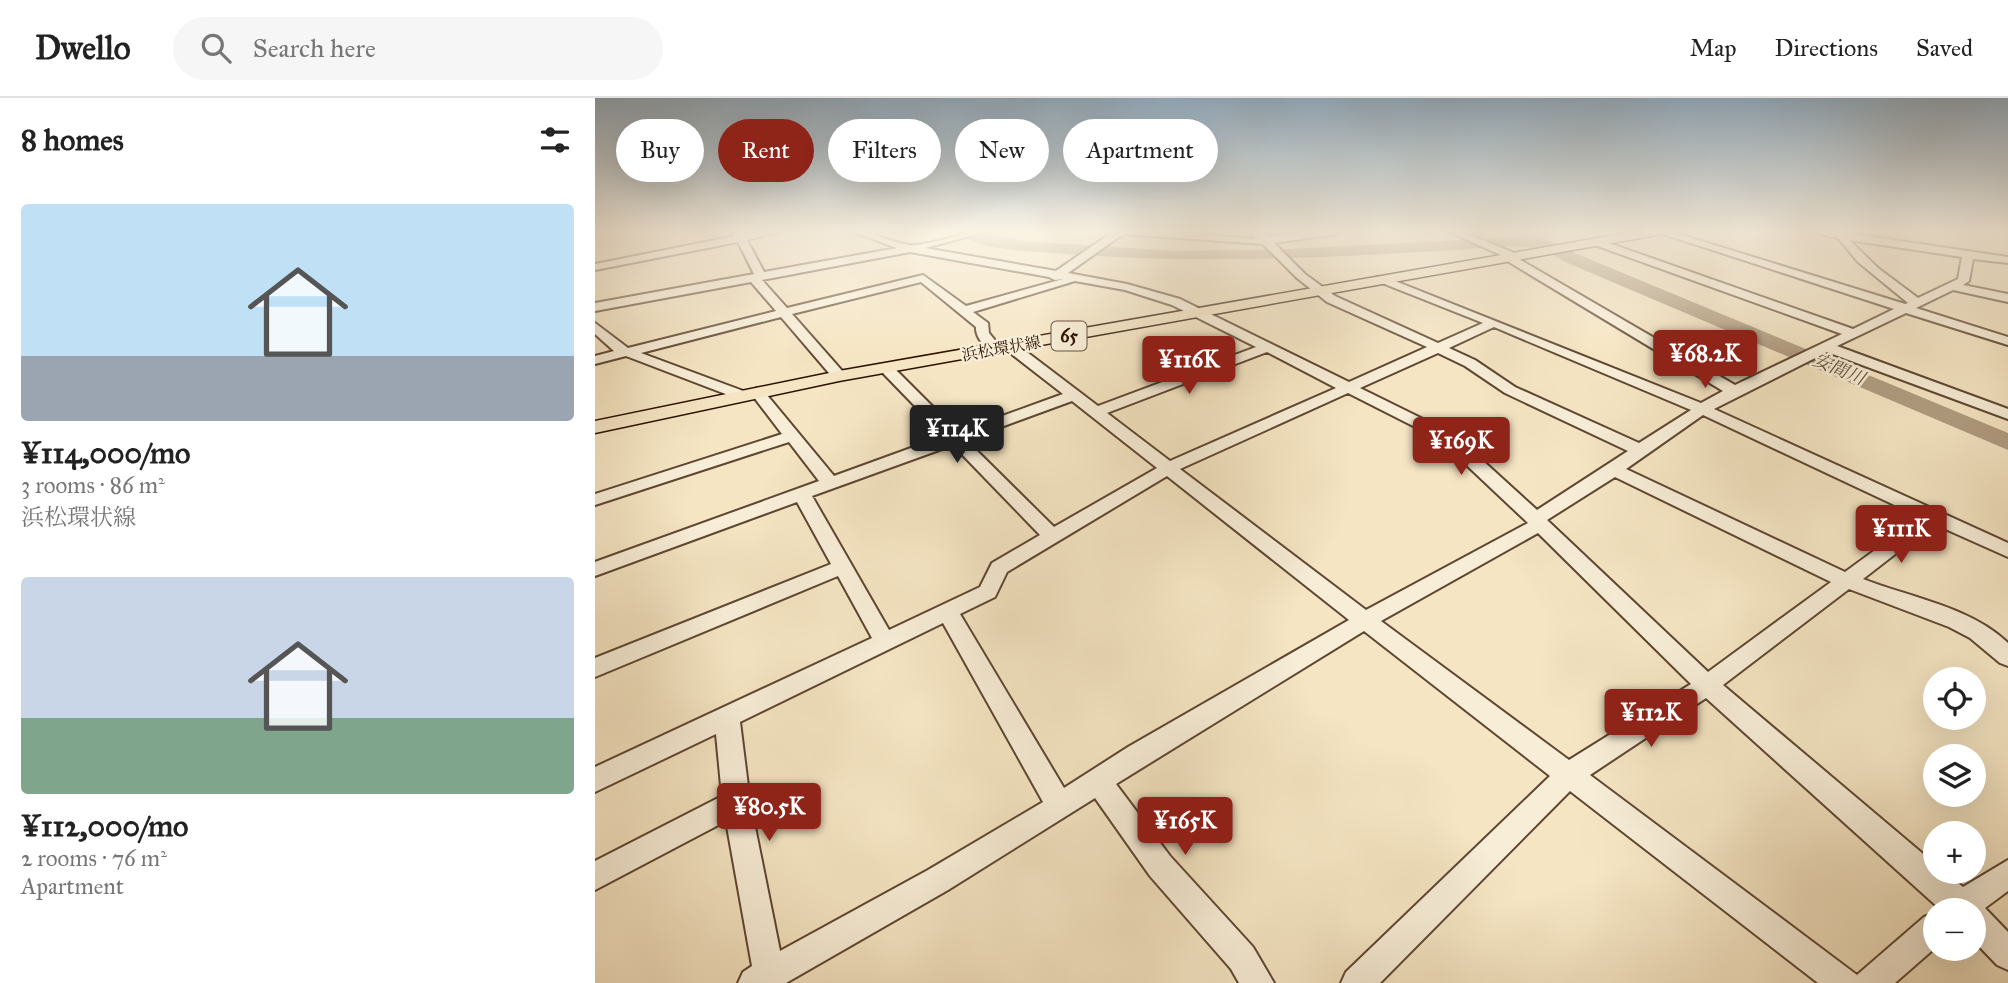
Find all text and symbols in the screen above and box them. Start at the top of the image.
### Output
search box [173,17,663,80]
text: Dwello [35,28,131,68]
icon: search [197,29,235,67]
text: Search here [253,32,376,64]
text: Map [1690,33,1737,63]
text: Directions [1775,33,1878,63]
text: Saved [1916,33,1973,63]
chip: Buy [616,119,704,182]
chip: Rent [718,119,814,182]
chip: Filters [828,119,941,182]
chip: New [955,119,1049,182]
chip: Apartment [1063,119,1218,182]
icon: filters [536,121,574,159]
text: 8 homes [21,122,124,158]
icon: home [235,249,361,375]
road number: 65 [1051,322,1086,350]
pin: ¥68.2K [1648,330,1762,390]
street label: 浜松環状線 [960,332,1042,365]
pin: ¥116K [1140,336,1238,396]
text: ¥68.2K [1669,339,1741,367]
text: ¥116K [1158,345,1220,373]
water label: 安間川 [1810,348,1870,390]
pin: ¥114K [908,406,1006,465]
text: ¥114K [926,414,988,442]
pin: ¥169K [1412,418,1510,477]
text: ¥169K [1429,426,1493,454]
text: ¥114,000/mo [21,435,190,471]
text: 3 rooms · 86 m² [21,471,165,499]
text: 浜松環状線 [21,503,136,531]
pin: ¥111K [1852,505,1950,565]
text: ¥111K [1872,514,1930,542]
icon: home [235,623,361,749]
map controls [1923,667,1986,961]
button: locate [1923,667,1986,730]
pin: ¥112K [1602,690,1700,749]
text: ¥112K [1621,698,1681,726]
button: layers [1923,744,1986,807]
pin: ¥80.5K [712,784,826,843]
text: ¥80.5K [733,792,805,820]
pin: ¥165K [1136,798,1234,857]
text: ¥165K [1154,806,1216,834]
text: ¥112,000/mo [21,808,188,844]
button: + [1923,821,1986,884]
text: 2 rooms · 76 m² [21,844,167,872]
text: Apartment [21,872,124,900]
button: − [1923,898,1986,961]

